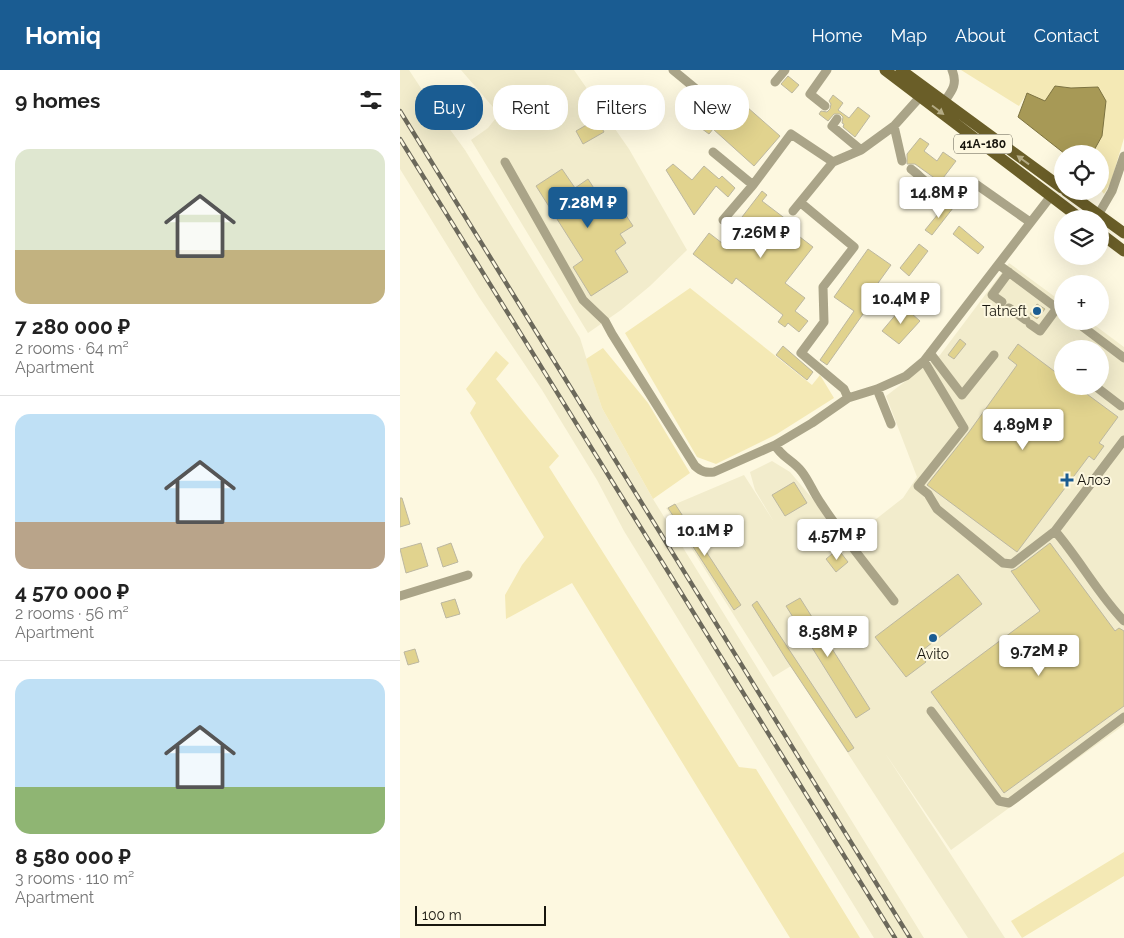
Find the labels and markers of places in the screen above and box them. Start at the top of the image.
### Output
pin: 14.8M ₽ [893,176,985,219]
pin: 7.28M ₽ [542,186,634,229]
pin: 7.26M ₽ [715,216,807,259]
pin: 10.4M ₽ [855,282,947,325]
place label: Tatneft [982,303,1027,319]
marker: Tatneft [1031,305,1043,317]
pin: 4.89M ₽ [977,408,1069,451]
place label: Алоэ [1077,472,1111,488]
marker: Алоэ [1061,474,1073,486]
pin: 10.1M ₽ [659,514,751,557]
pin: 4.57M ₽ [791,518,883,561]
pin: 8.58M ₽ [782,616,874,658]
marker: Avito [927,632,939,644]
pin: 9.72M ₽ [993,634,1085,677]
place label: Avito [917,646,949,662]

